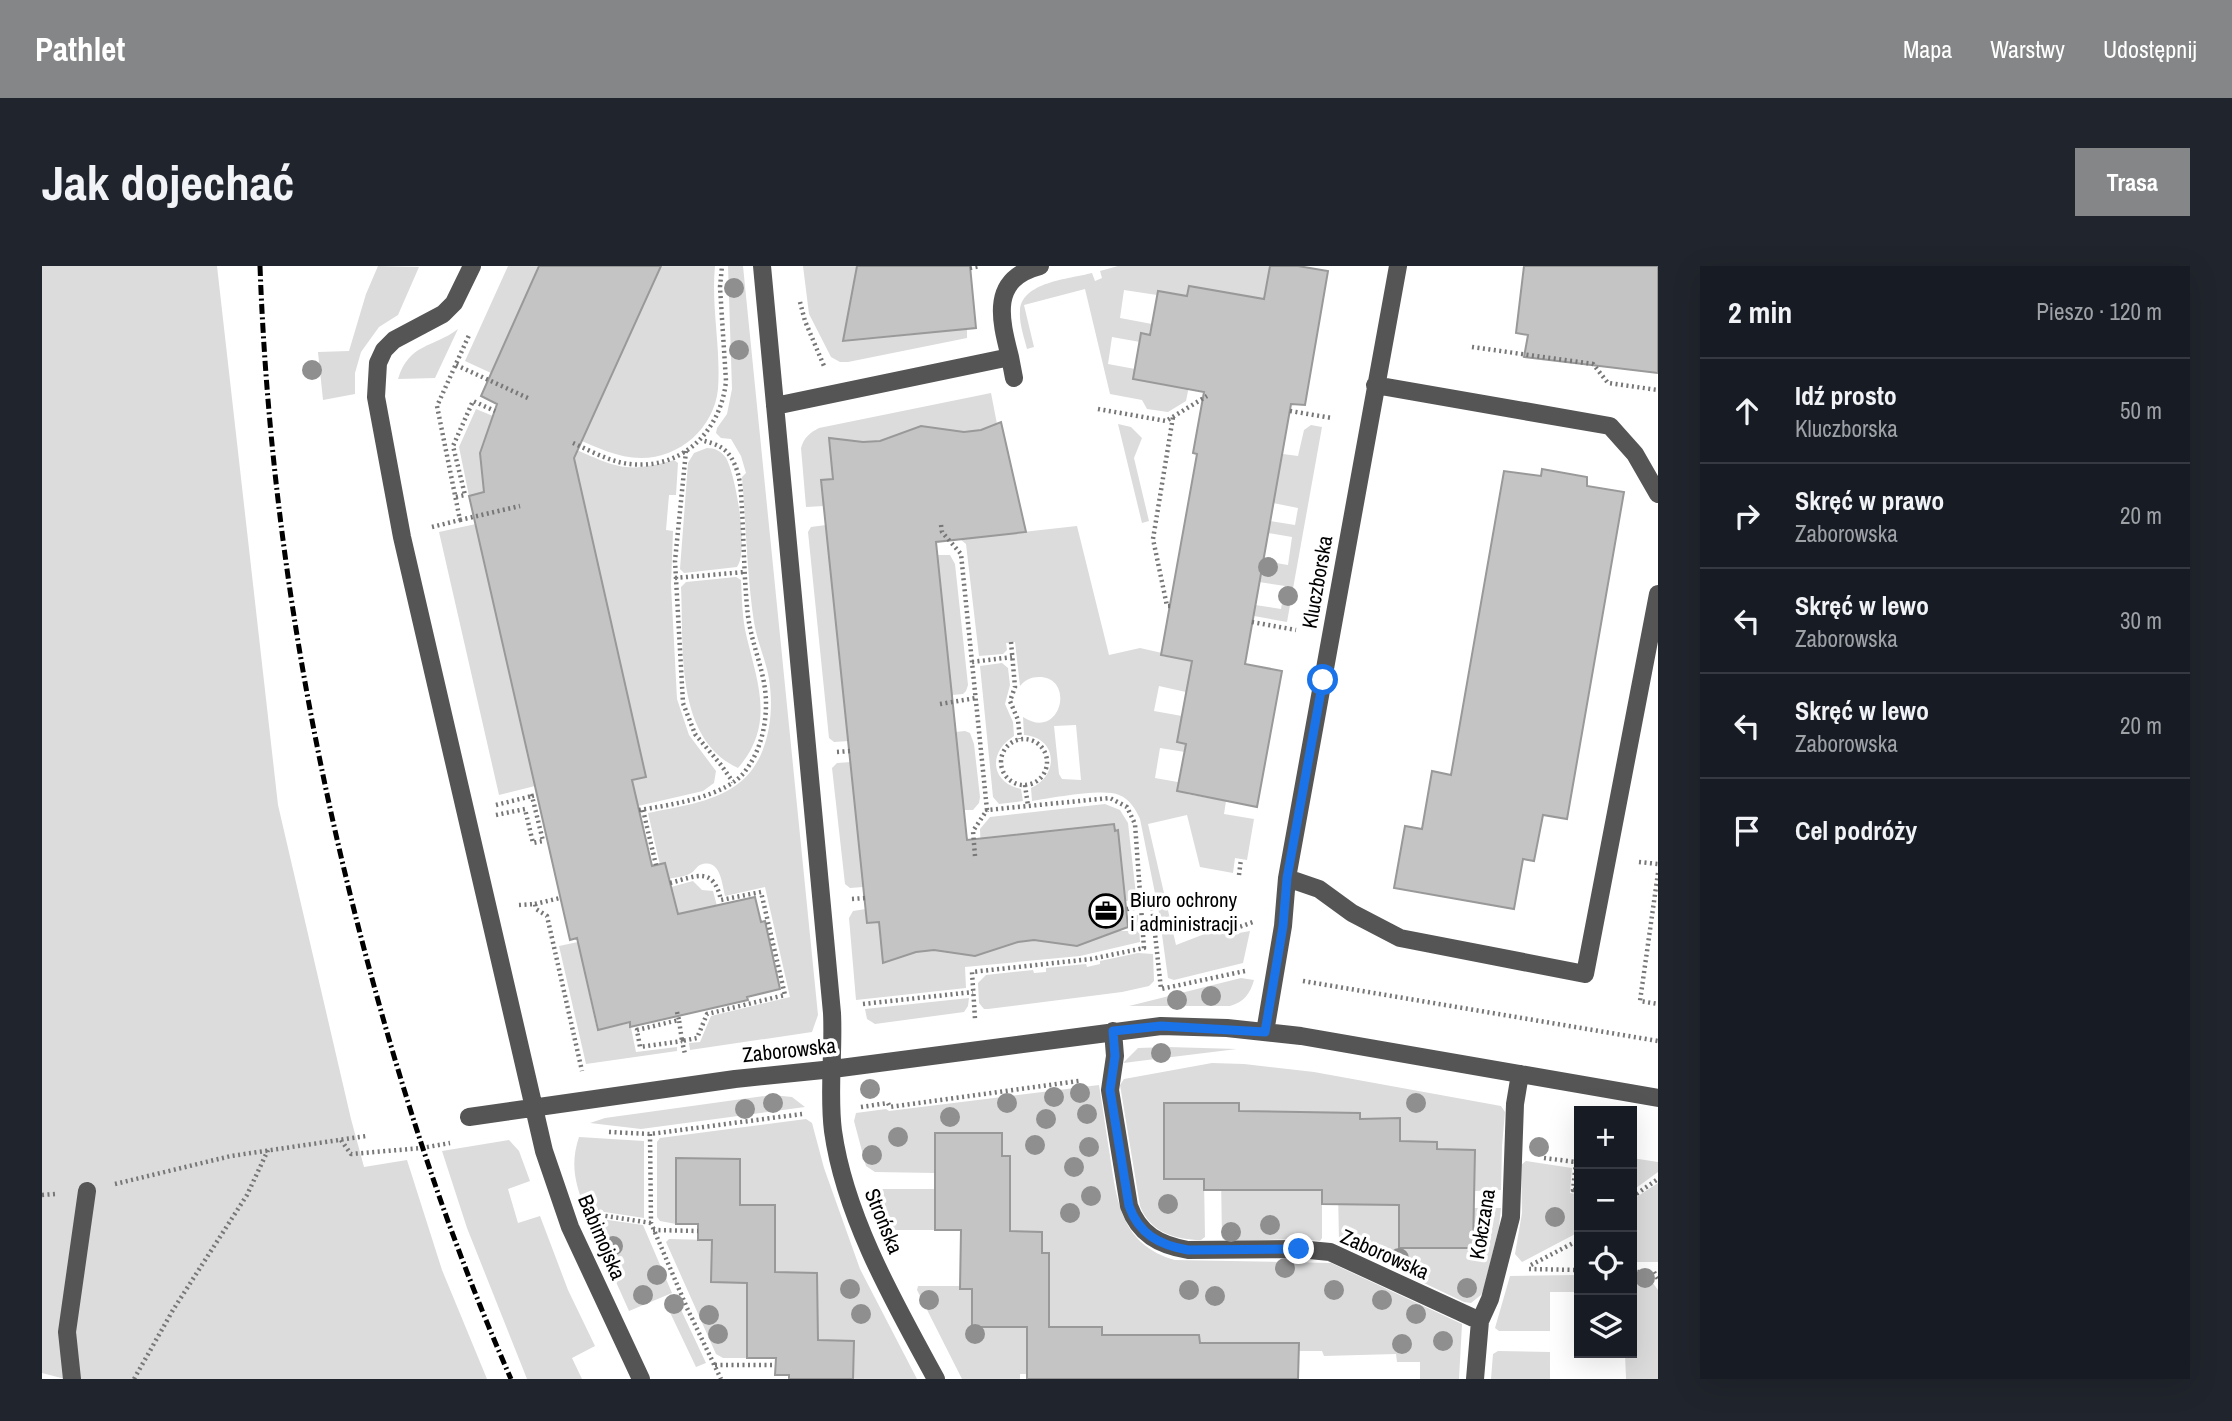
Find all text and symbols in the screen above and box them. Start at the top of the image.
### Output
text: Pathlet [35,27,125,71]
text: Mapa [1903,33,1952,65]
text: Warstwy [1990,33,2065,65]
text: Udostępnij [2103,33,2197,65]
button: Trasa [2075,148,2190,216]
text: Jak dojechać [42,149,294,215]
text: 2 min [1728,292,1792,332]
text: Pieszo · 120 m [2036,296,2162,327]
text: Idź prosto [1795,378,1897,413]
icon: ahead [1728,392,1766,430]
text: 50 m [2120,395,2162,426]
text: Kluczborska [1795,413,1898,444]
text: Skręć w prawo [1795,483,1944,518]
icon: right [1728,497,1766,535]
text: 20 m [2120,500,2162,531]
text: Zaborowska [1795,518,1898,549]
street label: Kluczborska [1295,533,1339,631]
text: Skręć w lewo [1795,588,1929,623]
icon: left [1728,602,1766,640]
text: 30 m [2120,605,2162,636]
text: Zaborowska [1795,623,1898,654]
route start [1307,664,1338,695]
text: Skręć w lewo [1795,693,1929,728]
icon: left [1728,707,1766,745]
text: 20 m [2120,710,2162,741]
text: Zaborowska [1795,728,1898,759]
icon: arrive [1728,812,1766,850]
text: Cel podróży [1795,813,1917,848]
place label: Biuro ochrony i administracji [1130,885,1238,938]
office icon: Biuro ochrony i administracji [1087,892,1125,930]
street label: Zaborowska [741,1031,838,1069]
map controls [1574,1106,1637,1358]
button: + [1574,1106,1637,1169]
button: − [1574,1169,1637,1232]
street label: Strońska [858,1184,910,1258]
street label: Kołczana [1462,1186,1502,1261]
street label: Babimojska [571,1190,633,1284]
street label: Zaborowska [1336,1222,1434,1286]
button: locate [1574,1232,1637,1295]
route end [1283,1233,1314,1264]
button: layers [1574,1295,1637,1358]

